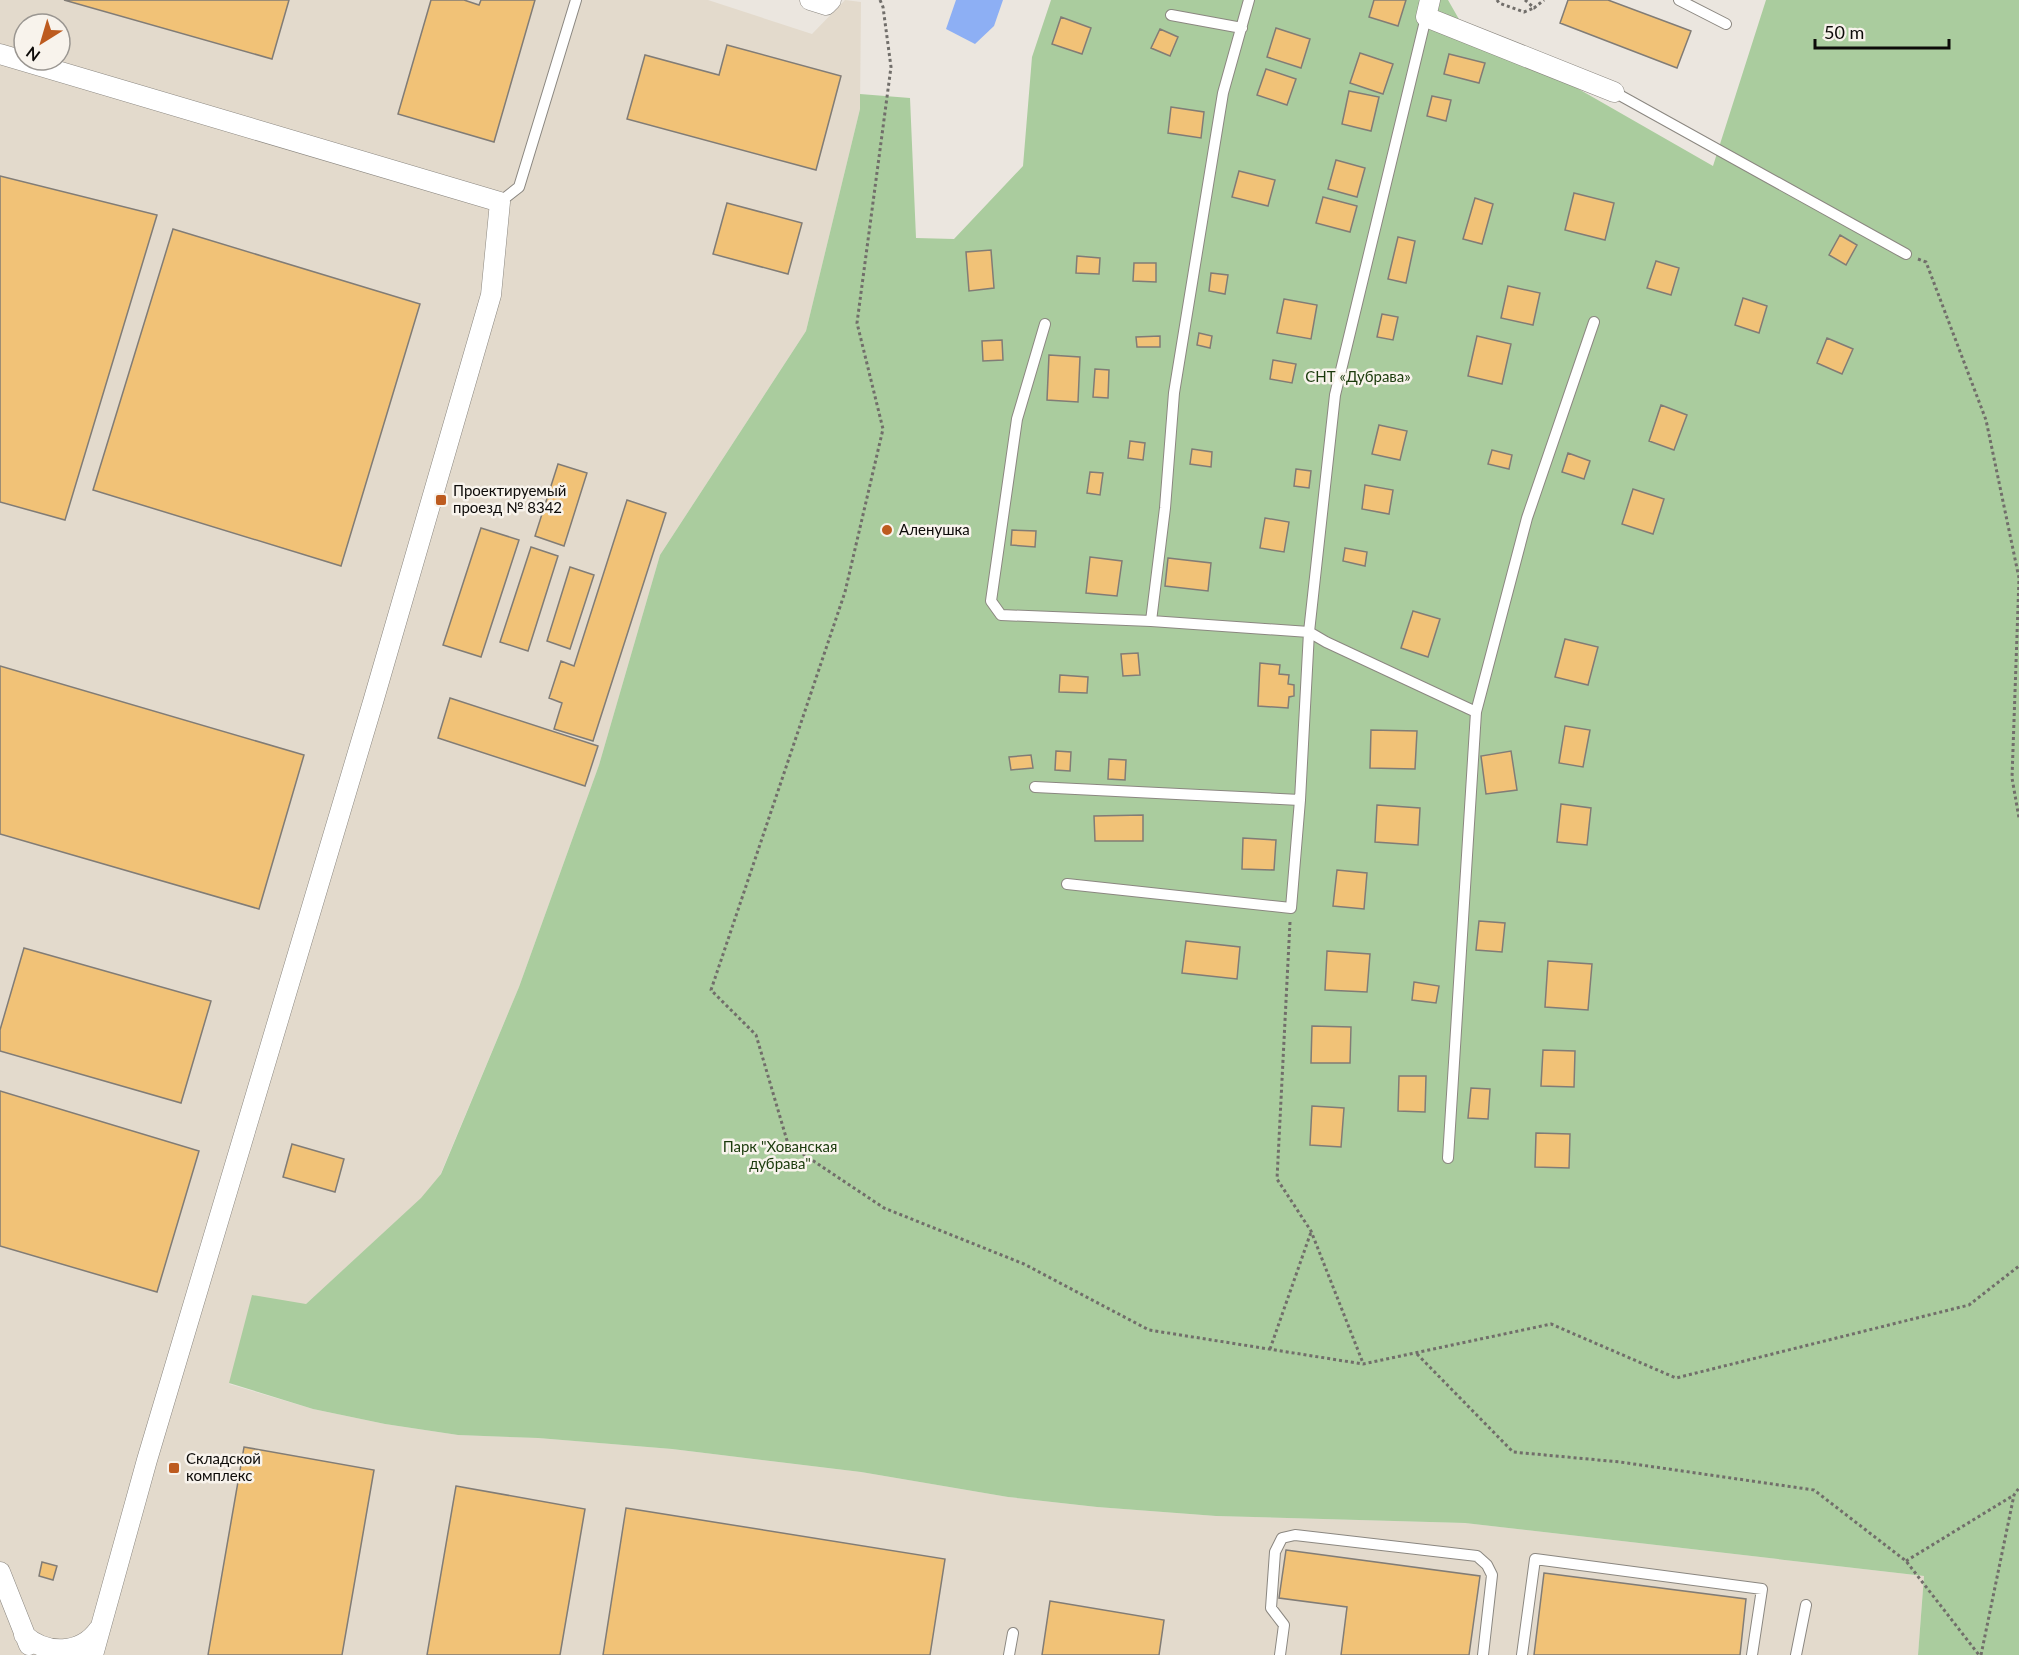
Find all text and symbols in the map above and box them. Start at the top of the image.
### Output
north arrow [12,12,72,72]
scale bar [1815,12,1948,50]
text: 50 m [1824,21,1864,43]
text: N [22,43,43,66]
park label: СНТ «Дубрава» [1305,367,1411,385]
place label: Проектируемый проезд № 8342 [453,481,566,516]
marker: Проектируемый проезд № 8342 [434,493,448,507]
place label: Аленушка [899,520,970,538]
marker: Аленушка [880,523,894,537]
park label: Парк "Хованская дубрава" [723,1137,837,1172]
place label: Складской комплекс [186,1449,261,1484]
marker: Складской комплекс [167,1461,181,1475]

